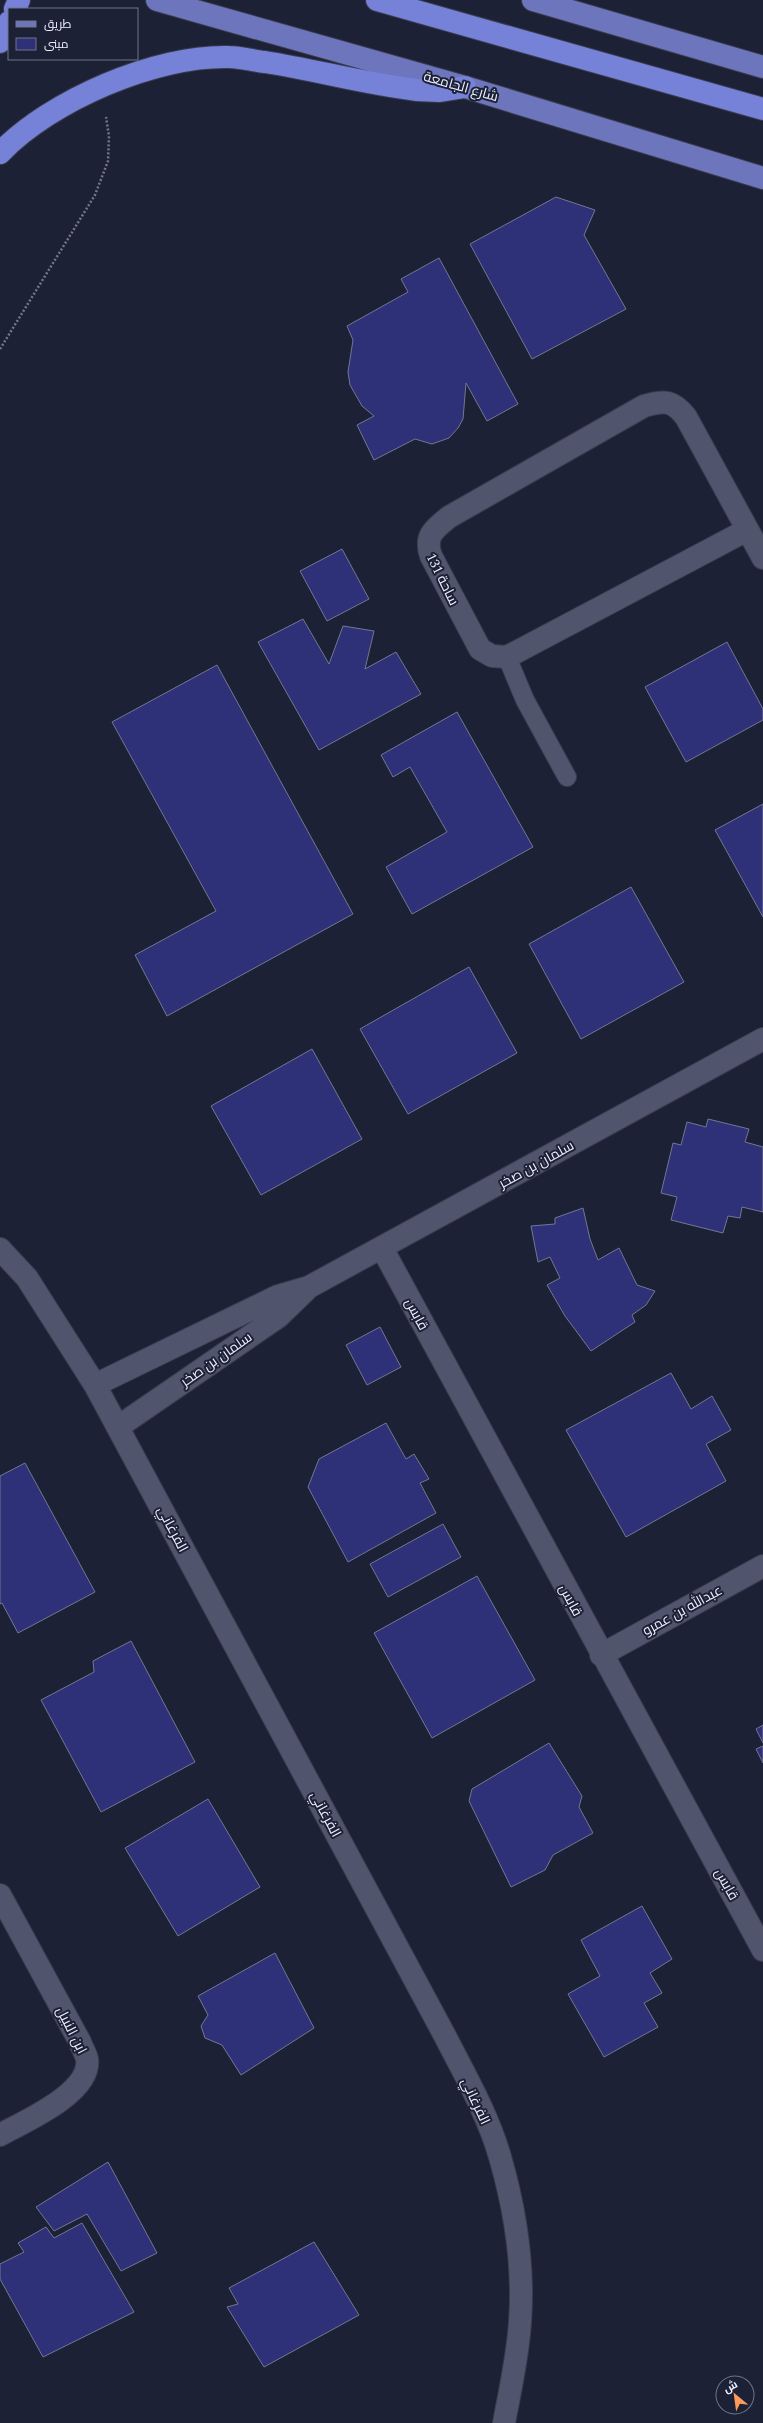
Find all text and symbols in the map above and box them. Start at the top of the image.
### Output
legend [8,8,138,60]
text: طريق [44,15,72,34]
text: مبنى [44,35,69,54]
street label: شارع الجامعة [421,66,501,107]
street label: ساحة 131 [421,549,464,609]
street label: سلمان بن صخر [494,1135,578,1194]
street label: قابس [399,1294,434,1334]
street label: سلمان بن صخر [175,1327,256,1393]
street label: الفرغاني [151,1503,193,1556]
street label: قابس [553,1580,588,1620]
street label: عبدالله بن عمرو [638,1580,726,1641]
street label: الفرغاني [304,1788,346,1841]
street label: قابس [709,1864,744,1904]
street label: ابن النبيل [51,2003,92,2058]
street label: الفرغاني [455,2074,495,2128]
north arrow [715,2375,755,2415]
text: ش [720,2376,741,2398]

